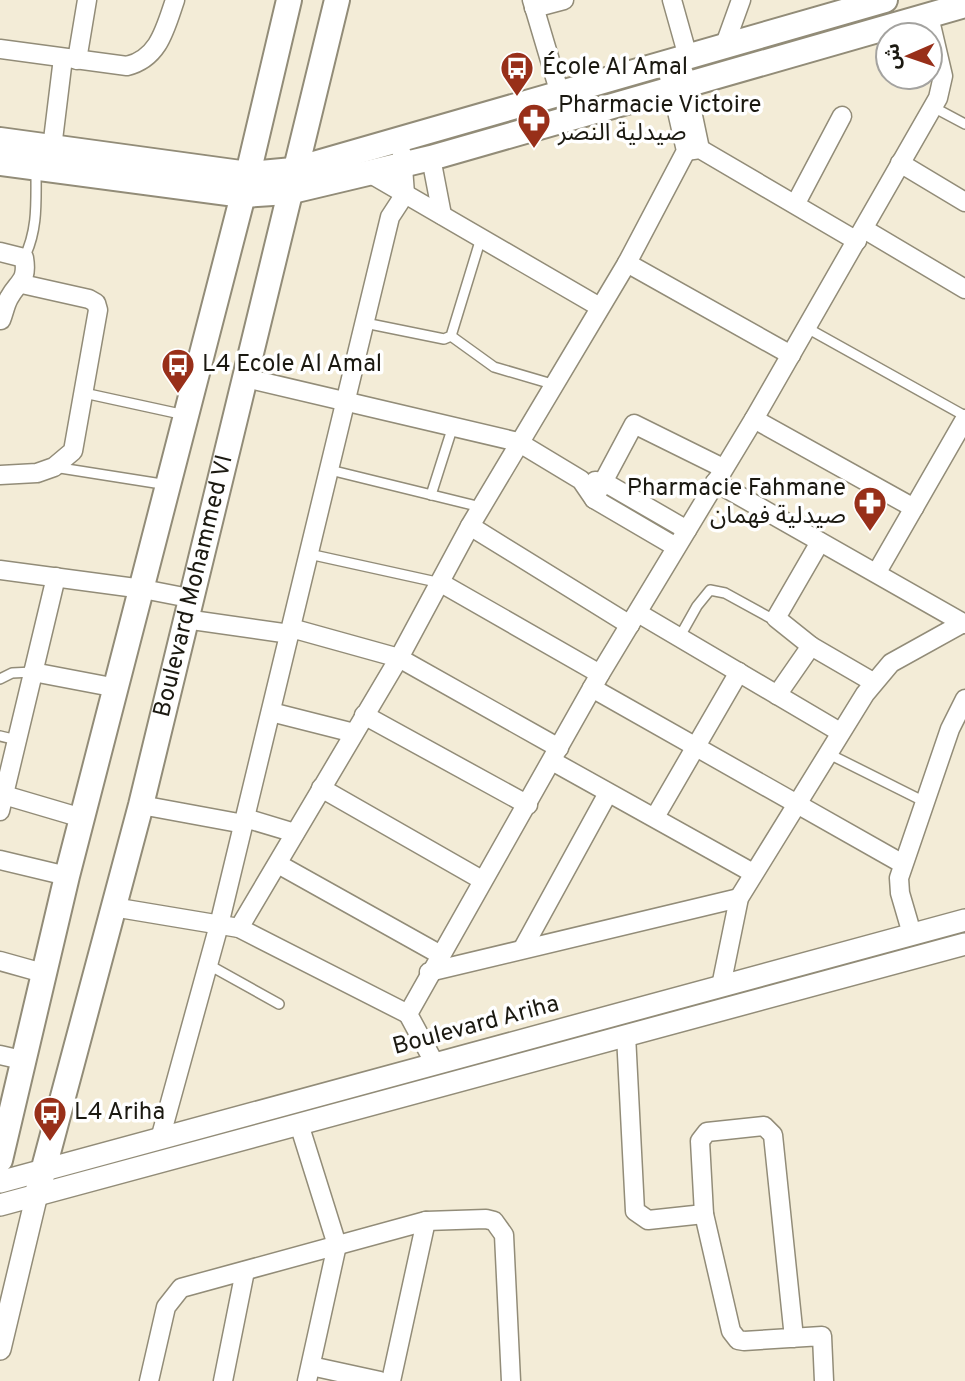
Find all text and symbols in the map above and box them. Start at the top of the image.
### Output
north arrow [874,21,944,91]
text: ش [882,43,906,70]
bus stop icon: École Al Amal [498,49,536,98]
place label: École Al Amal [542,51,688,83]
place label: Pharmacie Victoire صيدلية النصر [557,91,762,149]
pharmacy icon: Pharmacie Victoire صيدلية النصر [515,101,553,150]
bus stop icon: L4 Ecole Al Amal [159,346,197,395]
place label: L4 Ecole Al Amal [202,350,382,380]
street label: Boulevard Mohammed VI [148,452,241,720]
place label: Pharmacie Fahmane صيدلية فهمان [627,474,846,532]
pharmacy icon: Pharmacie Fahmane صيدلية فهمان [851,484,889,533]
street label: Boulevard Ariha [389,989,563,1063]
bus stop icon: L4 Ariha [31,1094,69,1143]
place label: L4 Ariha [74,1098,165,1128]

